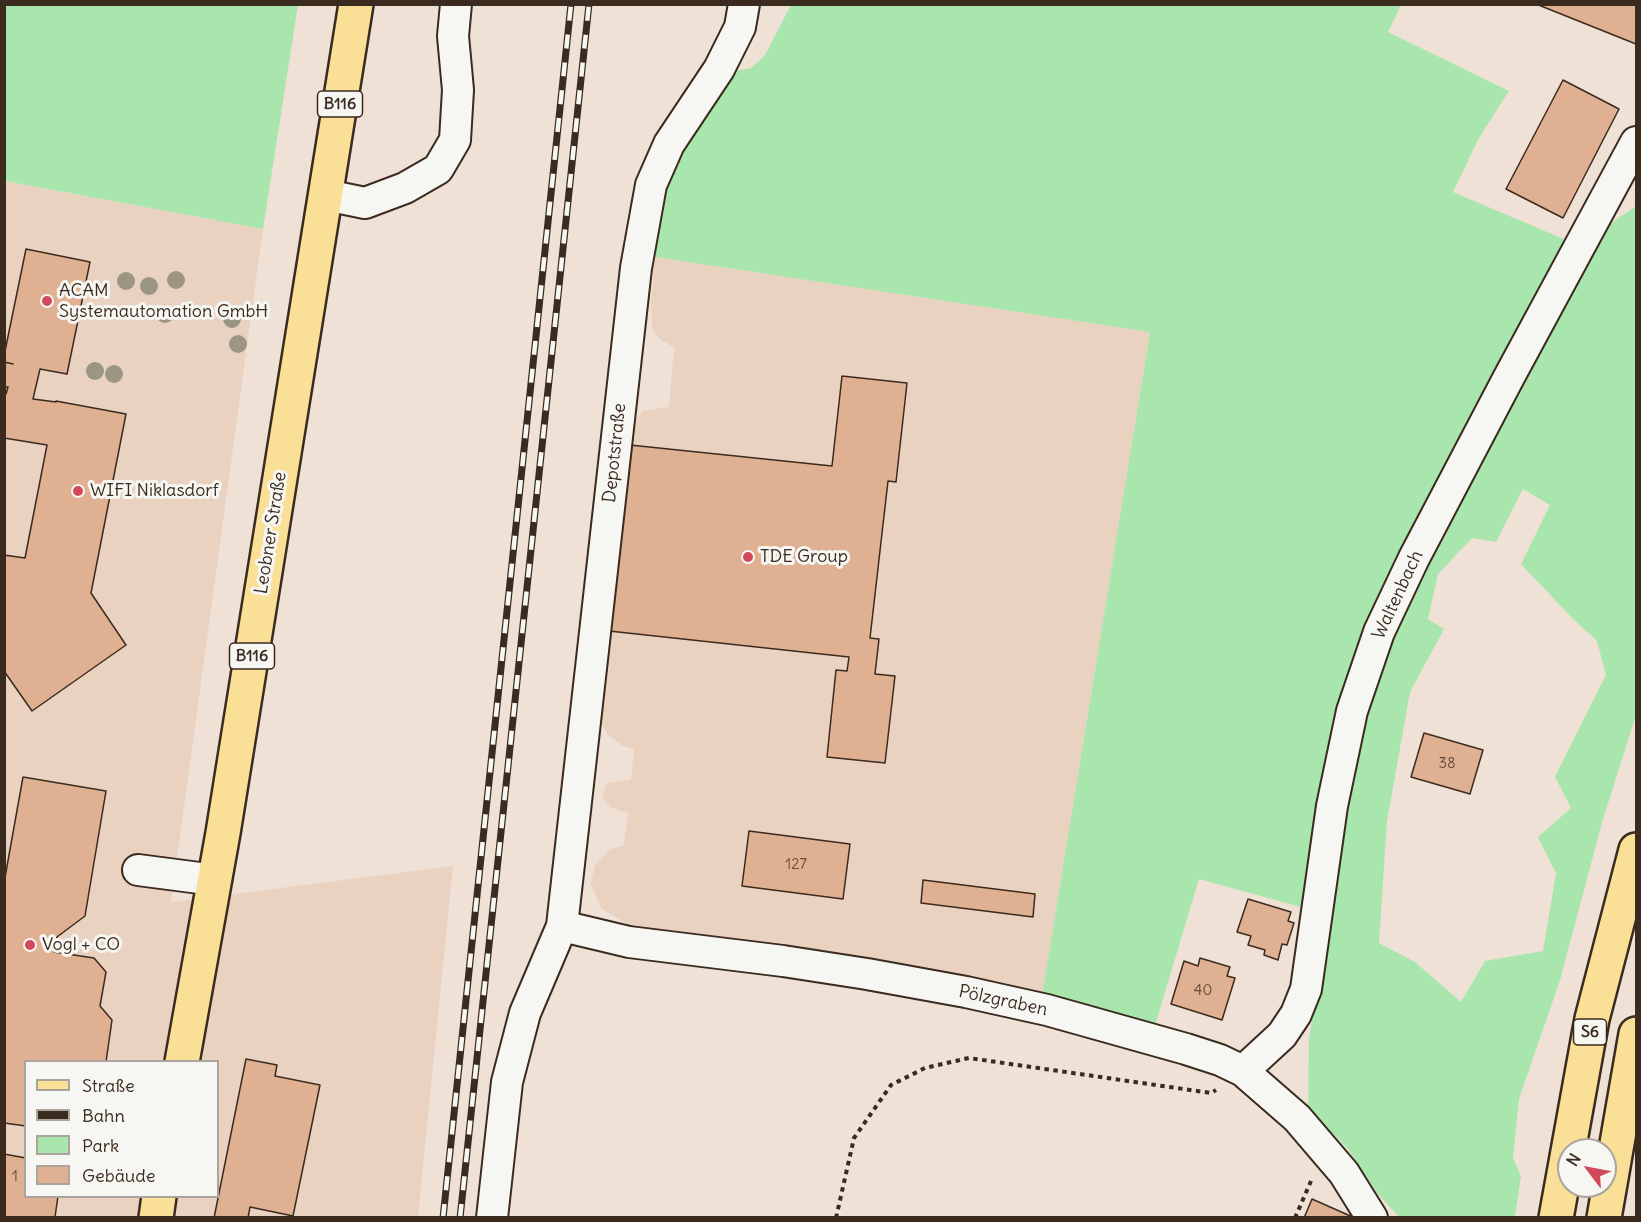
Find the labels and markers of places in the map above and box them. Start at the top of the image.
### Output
place label: ACAM Systemautomation GmbH [59,280,268,322]
marker: ACAM Systemautomation GmbH [40,294,54,308]
place label: WIFI Niklasdorf [90,480,219,502]
marker: WIFI Niklasdorf [71,484,85,498]
place label: TDE Group [760,546,848,568]
marker: TDE Group [741,550,755,564]
place label: Vogl + CO [42,934,120,956]
marker: Vogl + CO [23,938,37,952]

